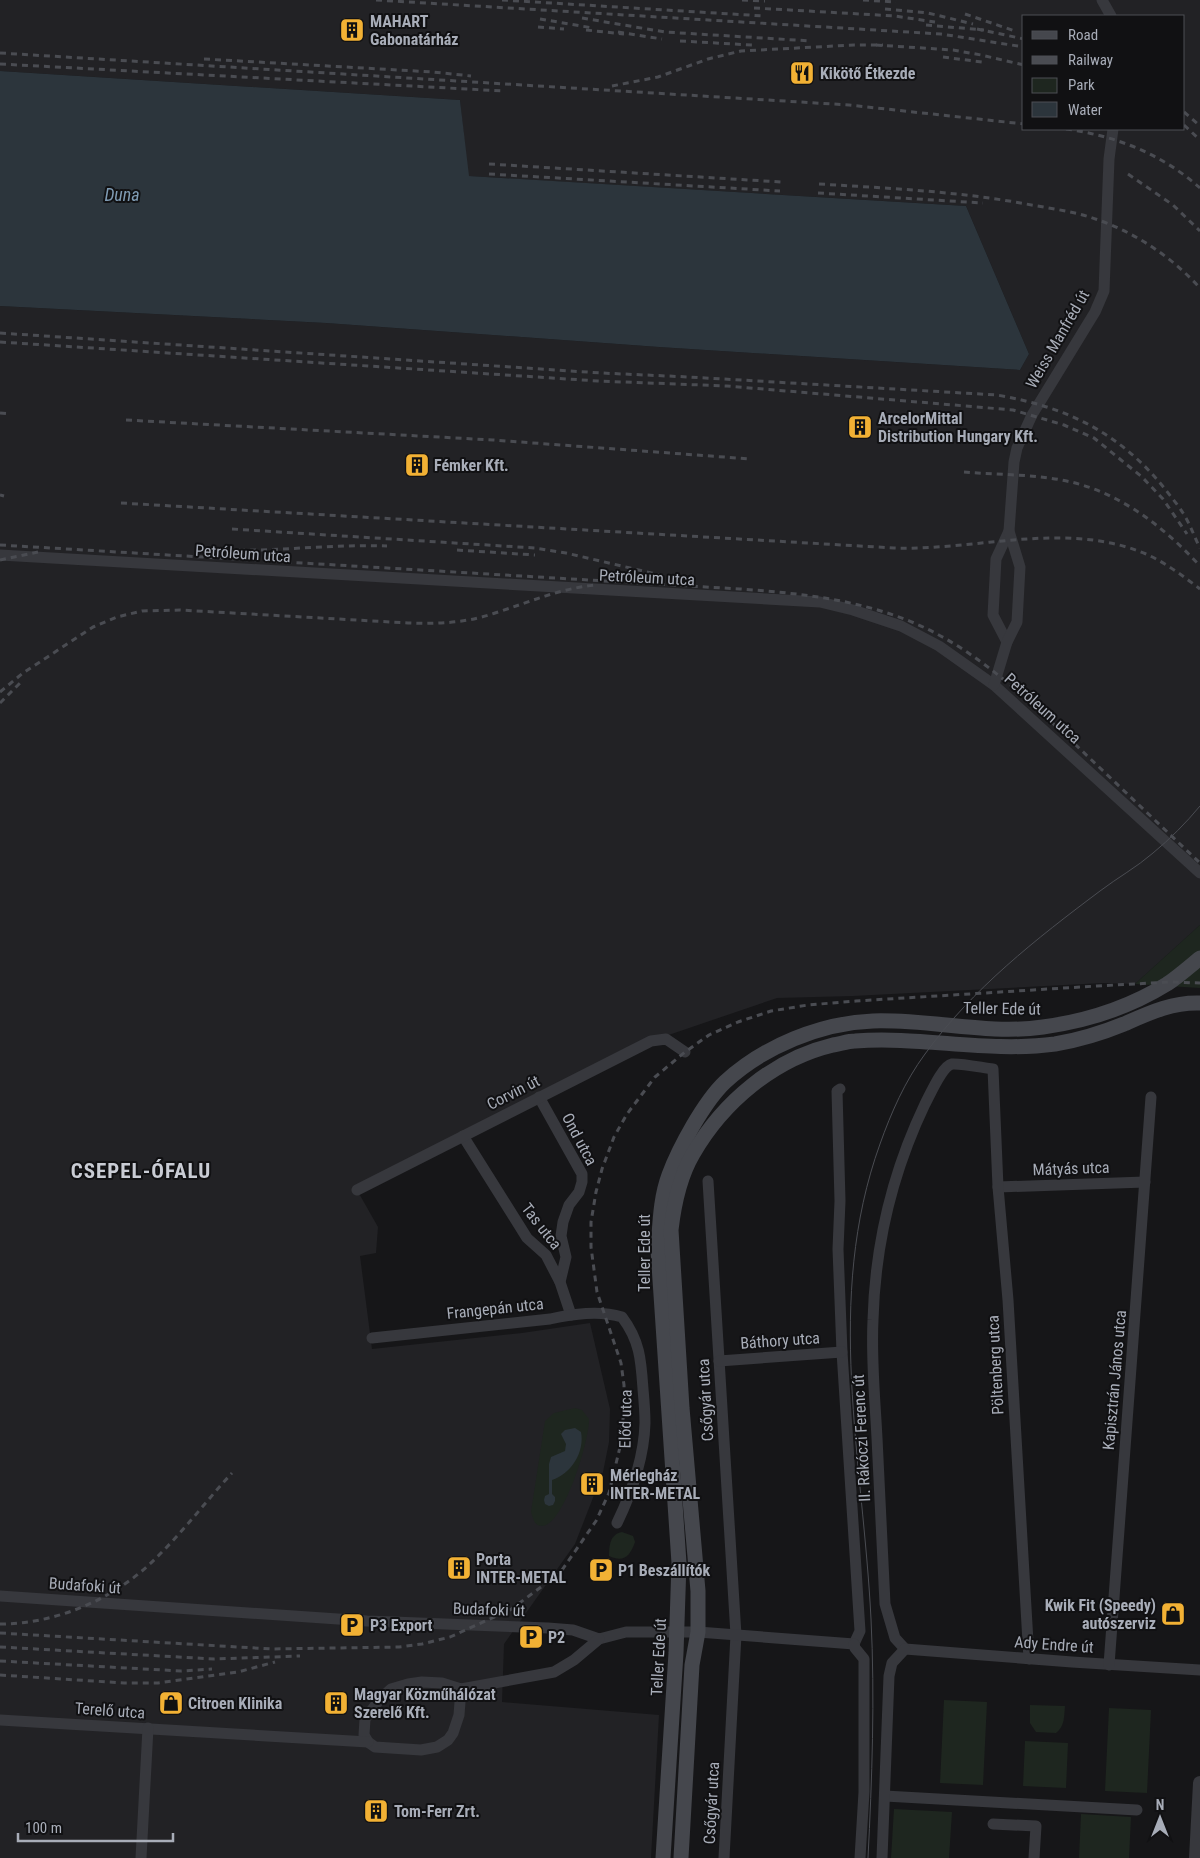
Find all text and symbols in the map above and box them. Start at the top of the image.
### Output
place label: MAHART Gabonatárház [370,12,459,49]
legend [1022,15,1185,130]
building icon: MAHART Gabonatárház [339,17,365,43]
text: Road [1068,26,1098,44]
text: Railway [1068,51,1113,69]
restaurant icon: Kikötő Étkezde [789,60,815,86]
place label: Kikötő Étkezde [820,64,916,83]
text: Park [1068,76,1095,94]
text: Water [1068,101,1103,119]
water label: Duna [104,184,140,205]
street label: Weiss Manfréd út [1022,287,1093,392]
place label: ArcelorMittal Distribution Hungary Kft. [878,409,1038,446]
building icon: ArcelorMittal Distribution Hungary Kft. [847,414,873,440]
building icon: Fémker Kft. [404,452,430,478]
place label: Fémker Kft. [434,456,509,475]
street label: Petróleum utca [194,541,291,566]
street label: Petróleum utca [599,566,695,589]
street label: Petróleum utca [1001,669,1085,748]
street label: Teller Ede út [963,998,1041,1019]
street label: Corvin út [484,1071,543,1114]
street label: Ond utca [558,1110,601,1169]
street label: Mátyás utca [1032,1158,1110,1179]
district label: CSEPEL-ÓFALU [71,1159,211,1183]
street label: Tas utca [518,1199,566,1253]
street label: Teller Ede út [635,1214,654,1292]
street label: Frangepán utca [446,1294,544,1323]
street label: Kapisztrán János utca [1099,1309,1130,1451]
street label: Pöltenberg utca [983,1315,1008,1415]
street label: Báthory utca [740,1328,820,1353]
street label: Csőgyár utca [694,1358,717,1442]
street label: II. Rákóczi Ferenc út [849,1374,874,1502]
street label: Előd utca [615,1389,636,1449]
place label: Mérlegház INTER-METAL [610,1466,700,1503]
building icon: Mérlegház INTER-METAL [579,1471,605,1497]
place label: Porta INTER-METAL [476,1550,566,1587]
building icon: Porta INTER-METAL [446,1555,472,1581]
parking icon: P1 Beszállítók [588,1557,614,1583]
place label: P1 Beszállítók [618,1561,710,1580]
street label: Budafoki út [48,1574,122,1598]
place label: Kwik Fit (Speedy) autószerviz [1045,1596,1156,1633]
street label: Budafoki út [453,1599,526,1620]
shop icon: Kwik Fit (Speedy) autószerviz [1160,1601,1186,1627]
parking icon: P3 Export [339,1612,365,1638]
place label: P3 Export [370,1616,433,1635]
street label: Teller Ede út [647,1617,670,1696]
parking icon: P2 [518,1624,544,1650]
place label: P2 [548,1628,565,1647]
street label: Ady Endre út [1014,1632,1095,1657]
place label: Magyar Közműhálózat Szerelő Kft. [354,1685,496,1722]
shop icon: Citroen Klinika [158,1690,184,1716]
building icon: Magyar Közműhálózat Szerelő Kft. [323,1690,349,1716]
place label: Citroen Klinika [188,1694,283,1713]
street label: Terelő utca [74,1699,146,1722]
street label: Csőgyár utca [700,1761,723,1845]
north arrow [1135,1793,1185,1843]
text: N [1156,1797,1164,1813]
building icon: Tom-Ferr Zrt. [363,1798,389,1824]
place label: Tom-Ferr Zrt. [394,1802,480,1821]
scale bar [18,1810,172,1842]
text: 100 m [25,1819,62,1837]

